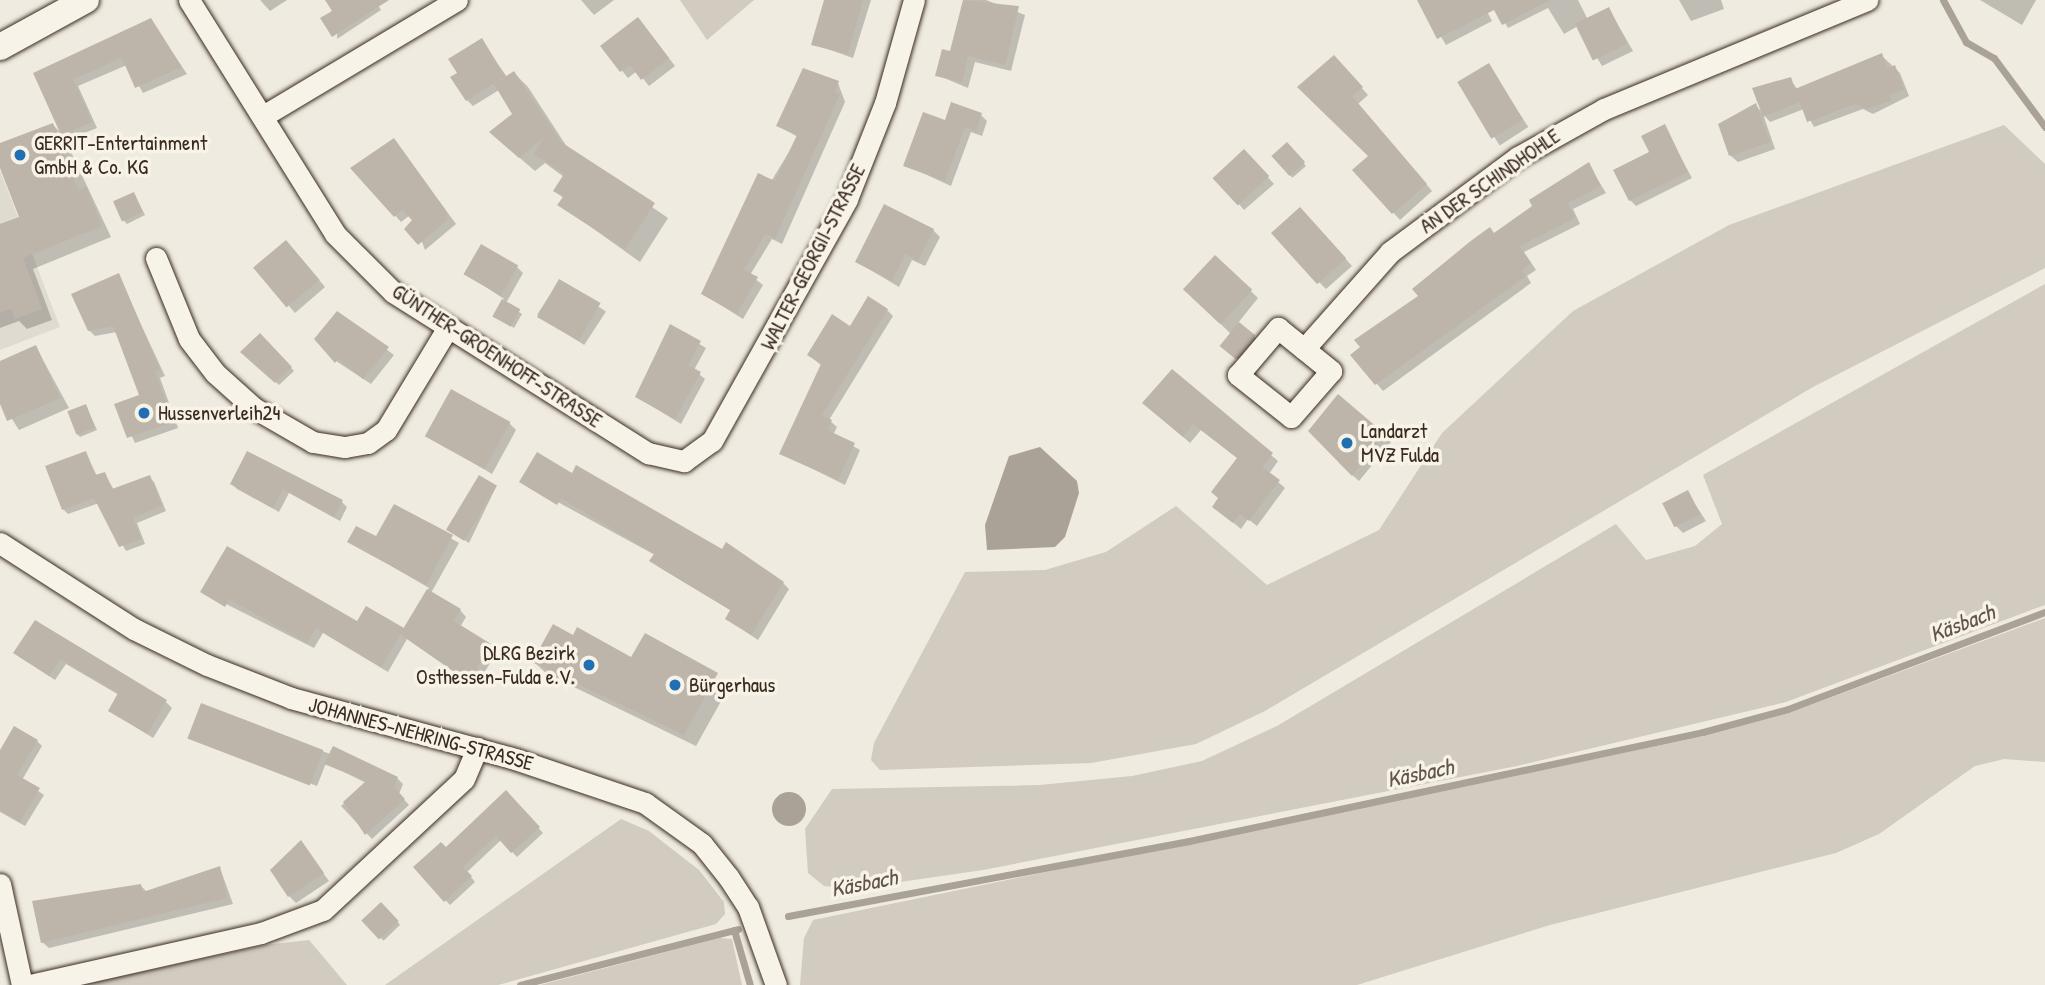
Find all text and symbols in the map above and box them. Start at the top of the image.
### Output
street label: AN DER SCHINDHOHLE [1415,123,1565,239]
place label: GERRIT-Entertainment GmbH & Co. KG [34,130,207,180]
marker: GERRIT-Entertainment GmbH & Co. KG [12,147,28,163]
street label: WALTER-GEORGII-STRASSE [755,160,871,354]
street label: GÜNTHER-GROENHOFF-STRASSE [387,279,607,433]
place label: Hussenverleih24 [158,400,280,426]
marker: Hussenverleih24 [136,405,152,421]
place label: Landarzt MVZ Fulda [1361,418,1439,468]
marker: Landarzt MVZ Fulda [1339,435,1355,451]
water label: Käsbach [1926,598,1998,648]
place label: DLRG Bezirk Osthessen-Fulda e.V. [416,640,575,690]
marker: DLRG Bezirk Osthessen-Fulda e.V. [581,657,597,673]
place label: Bürgerhaus [689,672,775,698]
marker: Bürgerhaus [667,677,683,693]
street label: JOHANNES-NEHRING-STRASSE [306,692,536,776]
water label: Käsbach [1384,753,1456,793]
water label: Käsbach [828,863,900,903]

